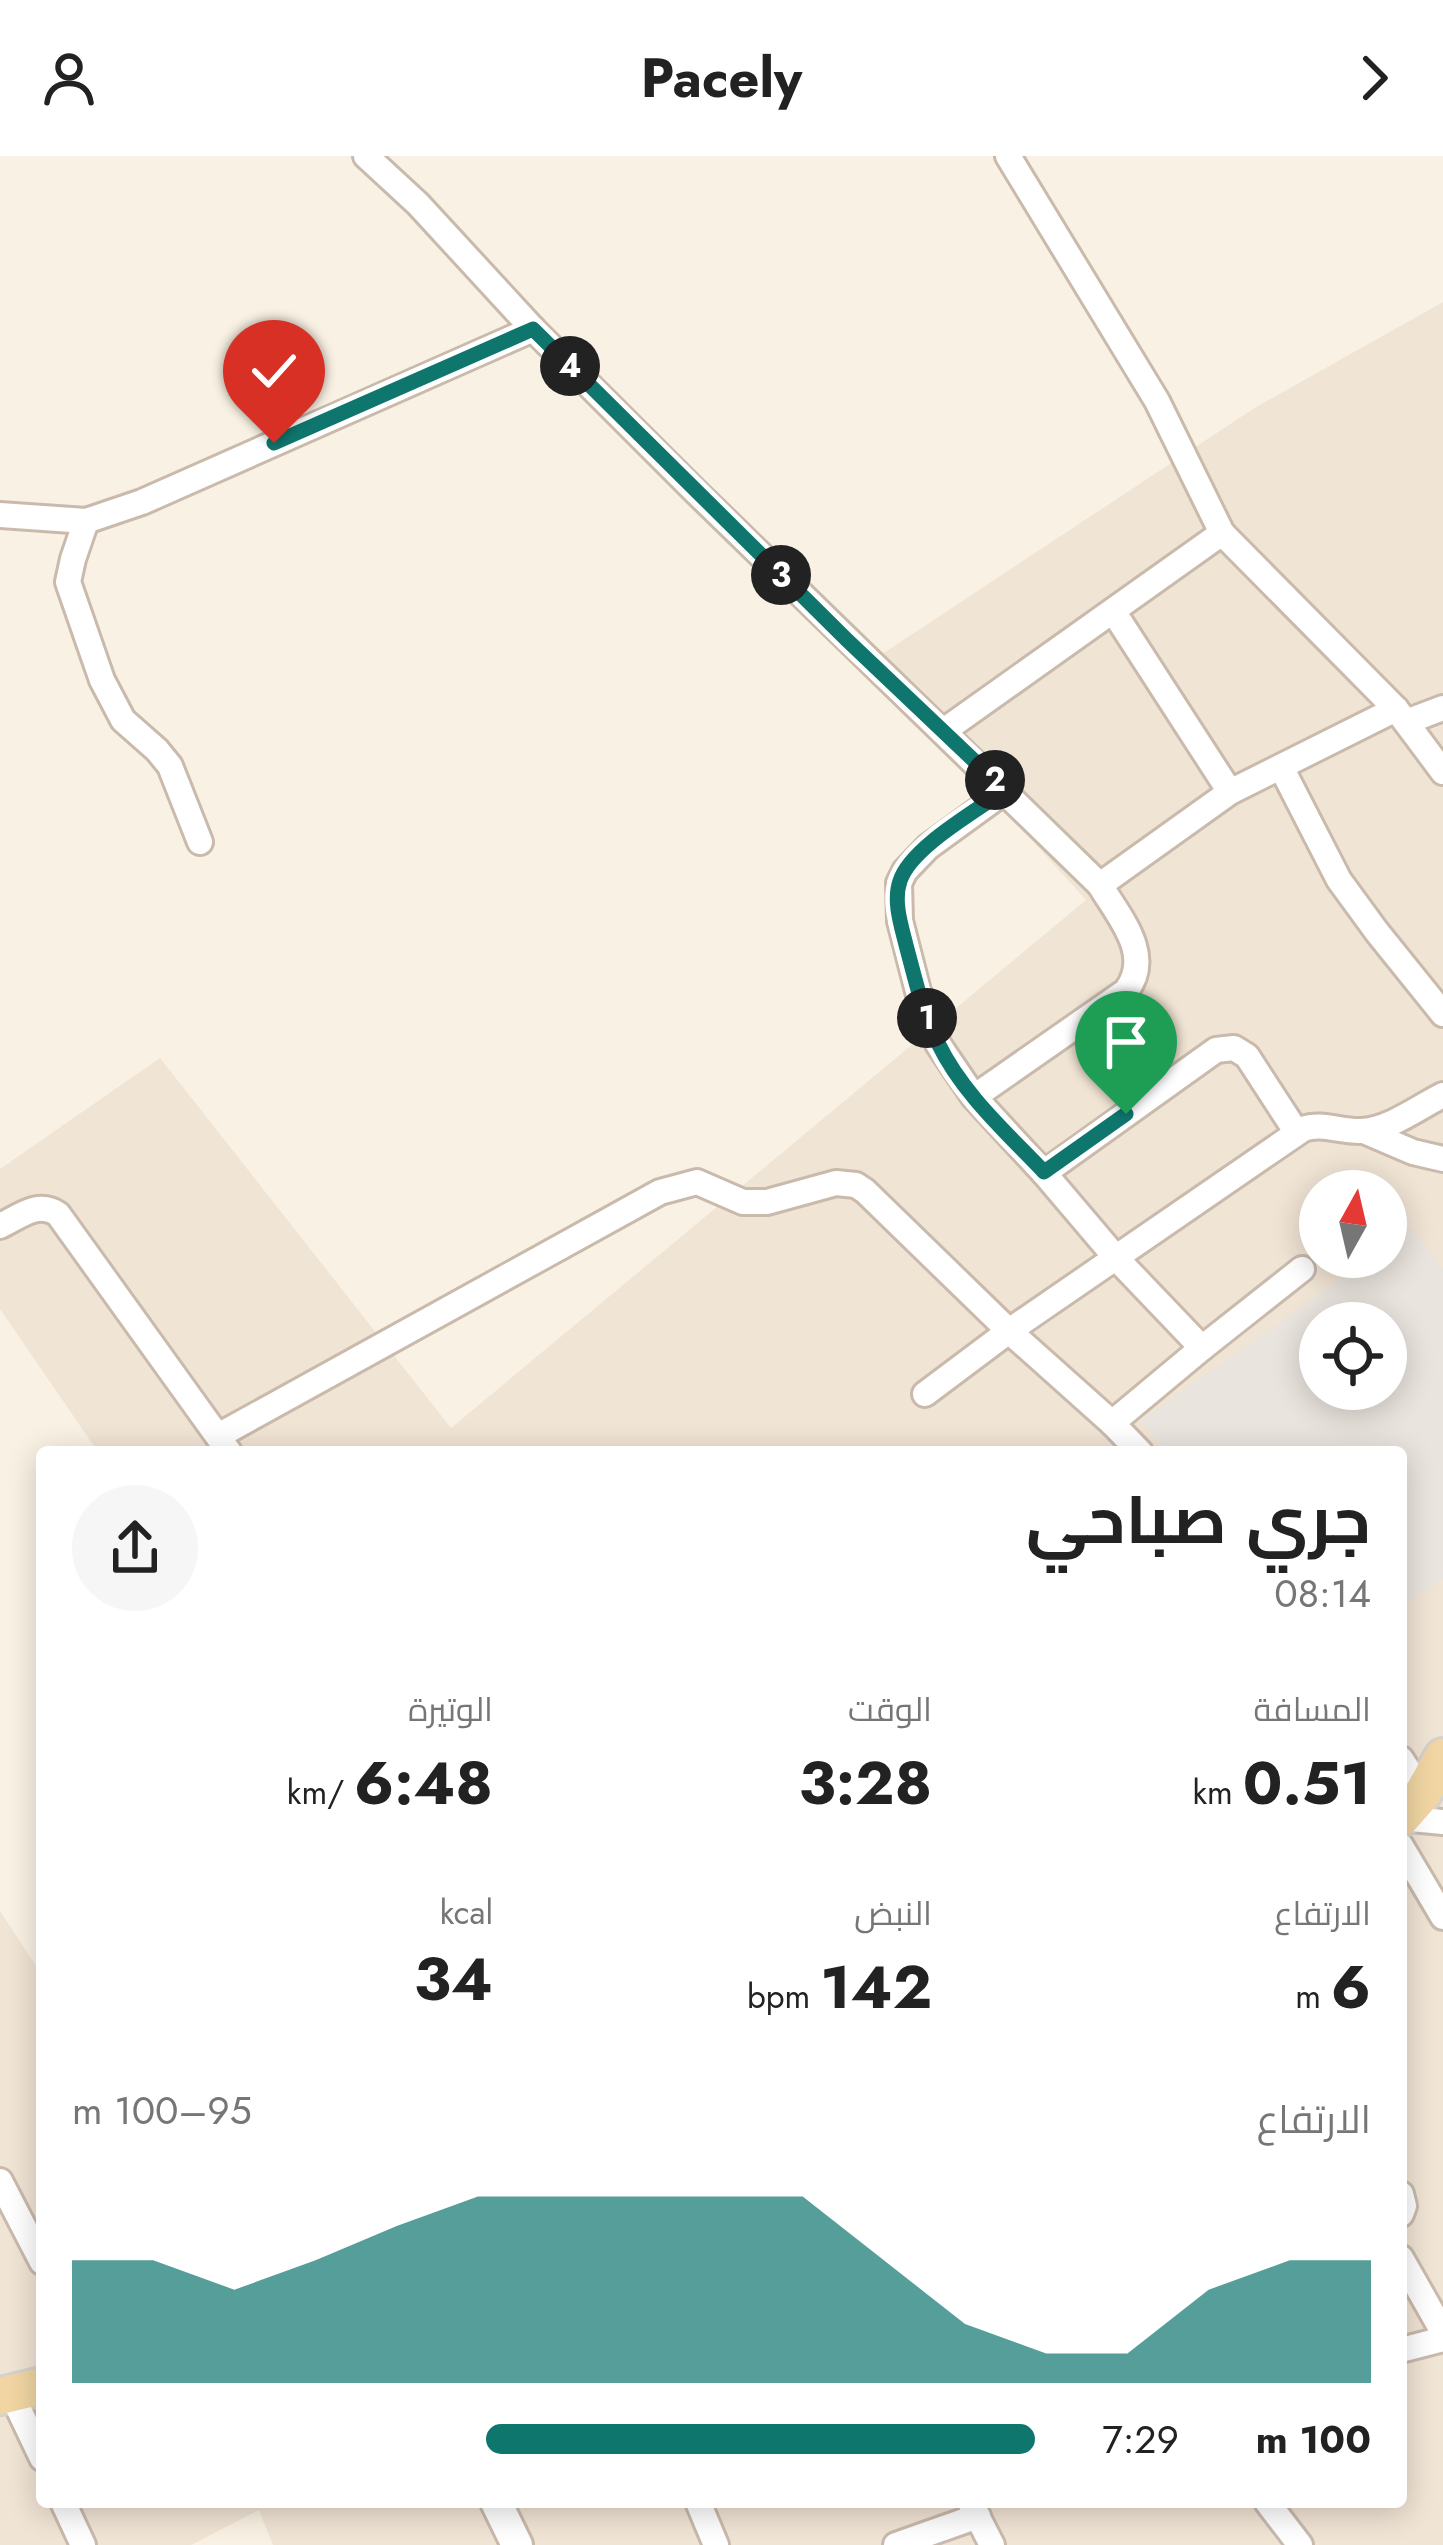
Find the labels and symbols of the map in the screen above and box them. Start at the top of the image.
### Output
pin [223,320,325,443]
pin: 4 [540,336,600,396]
pin: 3 [751,545,811,605]
pin: 2 [965,750,1025,810]
pin: 1 [897,988,957,1048]
pin [1075,991,1177,1114]
north arrow [1299,1170,1407,1278]

